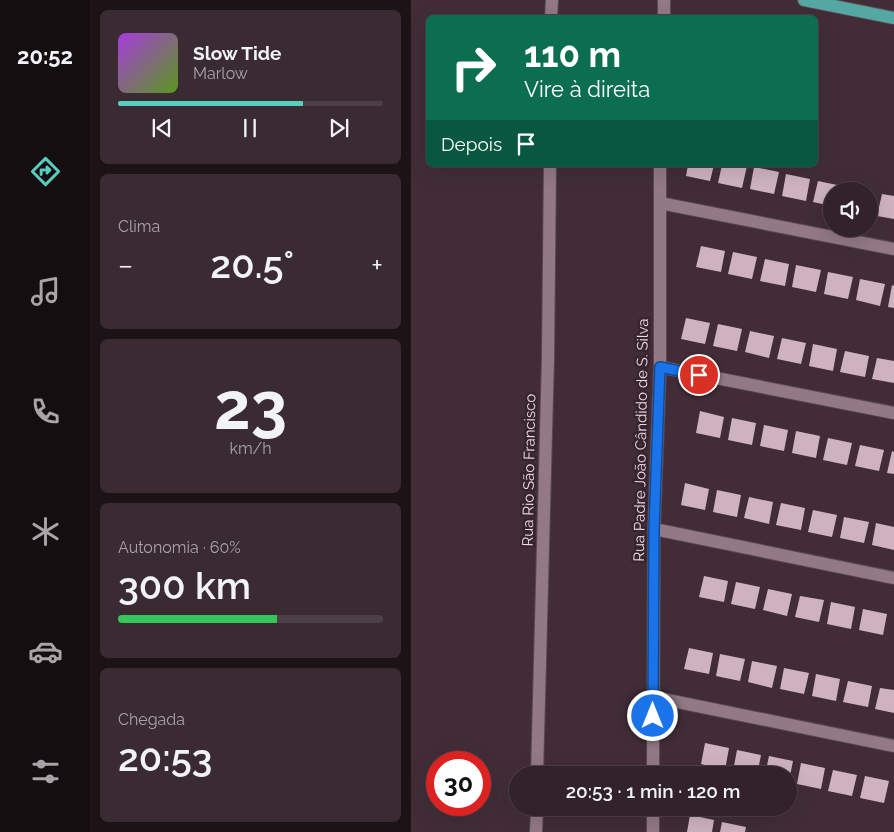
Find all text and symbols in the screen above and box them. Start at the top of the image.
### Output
text: 110 m [524,34,621,75]
icon: right [441,35,506,100]
text: Slow Tide [193,42,282,64]
text: 20:52 [17,43,73,69]
text: Marlow [193,64,248,83]
text: Vire à direita [524,76,650,102]
icon: previous [148,114,176,142]
icon: pause [236,114,264,142]
icon: next [325,114,353,142]
icon: arrive [512,130,540,158]
text: Depois [441,133,502,155]
icon: directions [28,154,63,189]
map controls [823,182,878,237]
button: sound [823,182,878,237]
text: Clima [118,217,160,236]
text: 20.5° [210,242,294,287]
text: − [118,249,133,282]
text: + [371,249,383,282]
icon: music [28,274,63,309]
street label: Rua Padre João Cândido de S. Silva [630,318,652,562]
pin [678,354,720,396]
icon: arrive [685,361,713,389]
text: 23 [214,368,287,444]
street label: Rua Rio São Francisco [519,393,539,546]
icon: phone [28,394,63,429]
text: km/h [229,439,272,458]
icon: climate [28,514,63,549]
text: Autonomia · 60% [118,538,241,557]
text: 300 km [118,563,251,608]
icon: car [28,634,63,669]
position arrow [626,689,678,741]
text: Chegada [118,710,185,729]
text: 20:53 [118,735,212,780]
speed limit sign: 30 [426,751,491,816]
icon: filters [28,754,63,789]
text: 20:53 · 1 min · 120 m [566,780,740,802]

